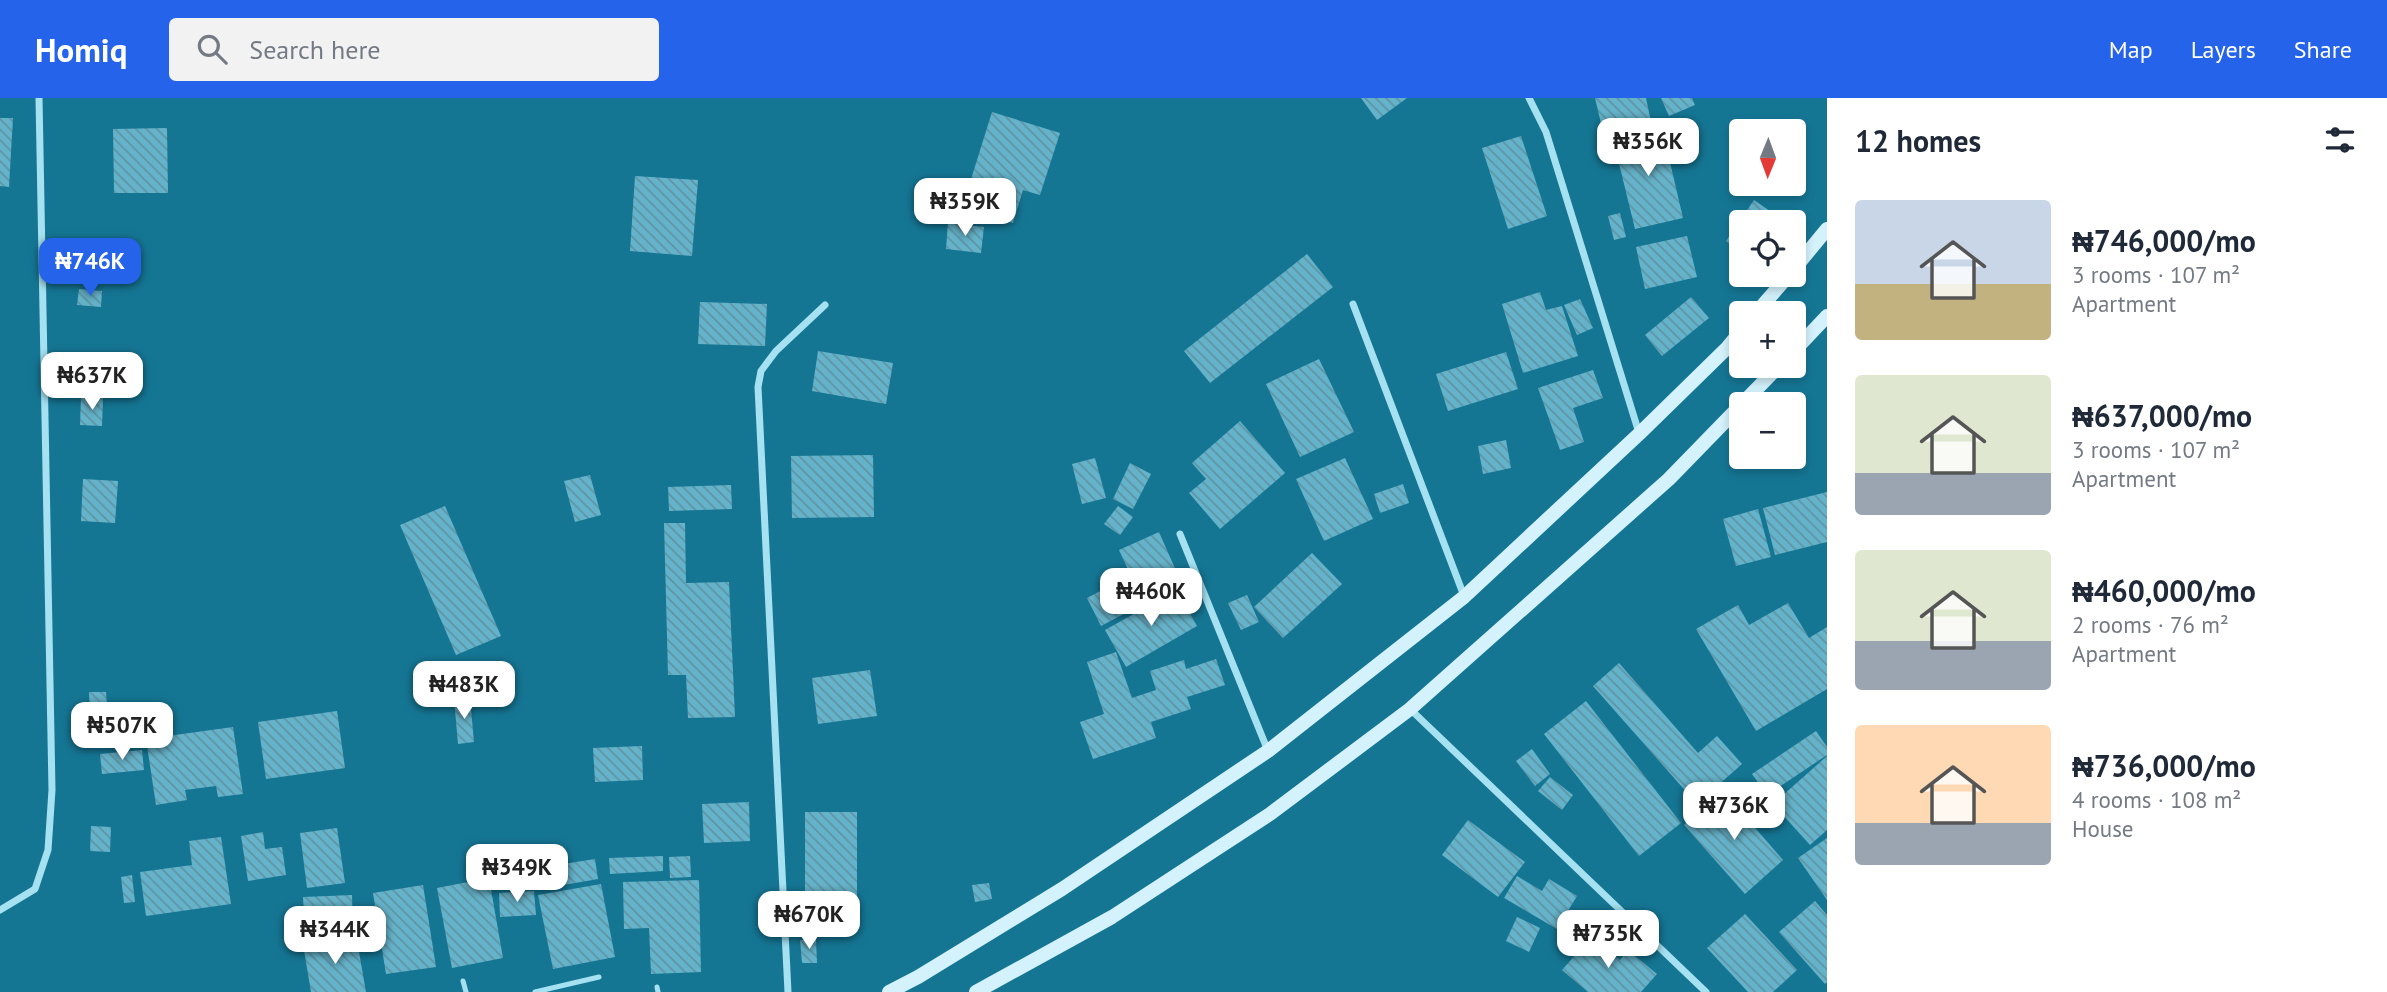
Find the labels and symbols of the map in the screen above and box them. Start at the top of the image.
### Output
pin: ₦356K [1599,118,1697,178]
north arrow [1729,119,1806,196]
pin: ₦359K [916,178,1014,238]
pin: ₦746K [41,238,139,298]
pin: ₦637K [43,352,141,412]
pin: ₦460K [1102,568,1200,628]
pin: ₦483K [415,662,513,721]
pin: ₦507K [73,702,171,762]
pin: ₦736K [1685,782,1783,842]
pin: ₦349K [468,844,566,904]
pin: ₦670K [760,892,858,951]
pin: ₦344K [286,906,384,966]
pin: ₦735K [1559,910,1657,970]

